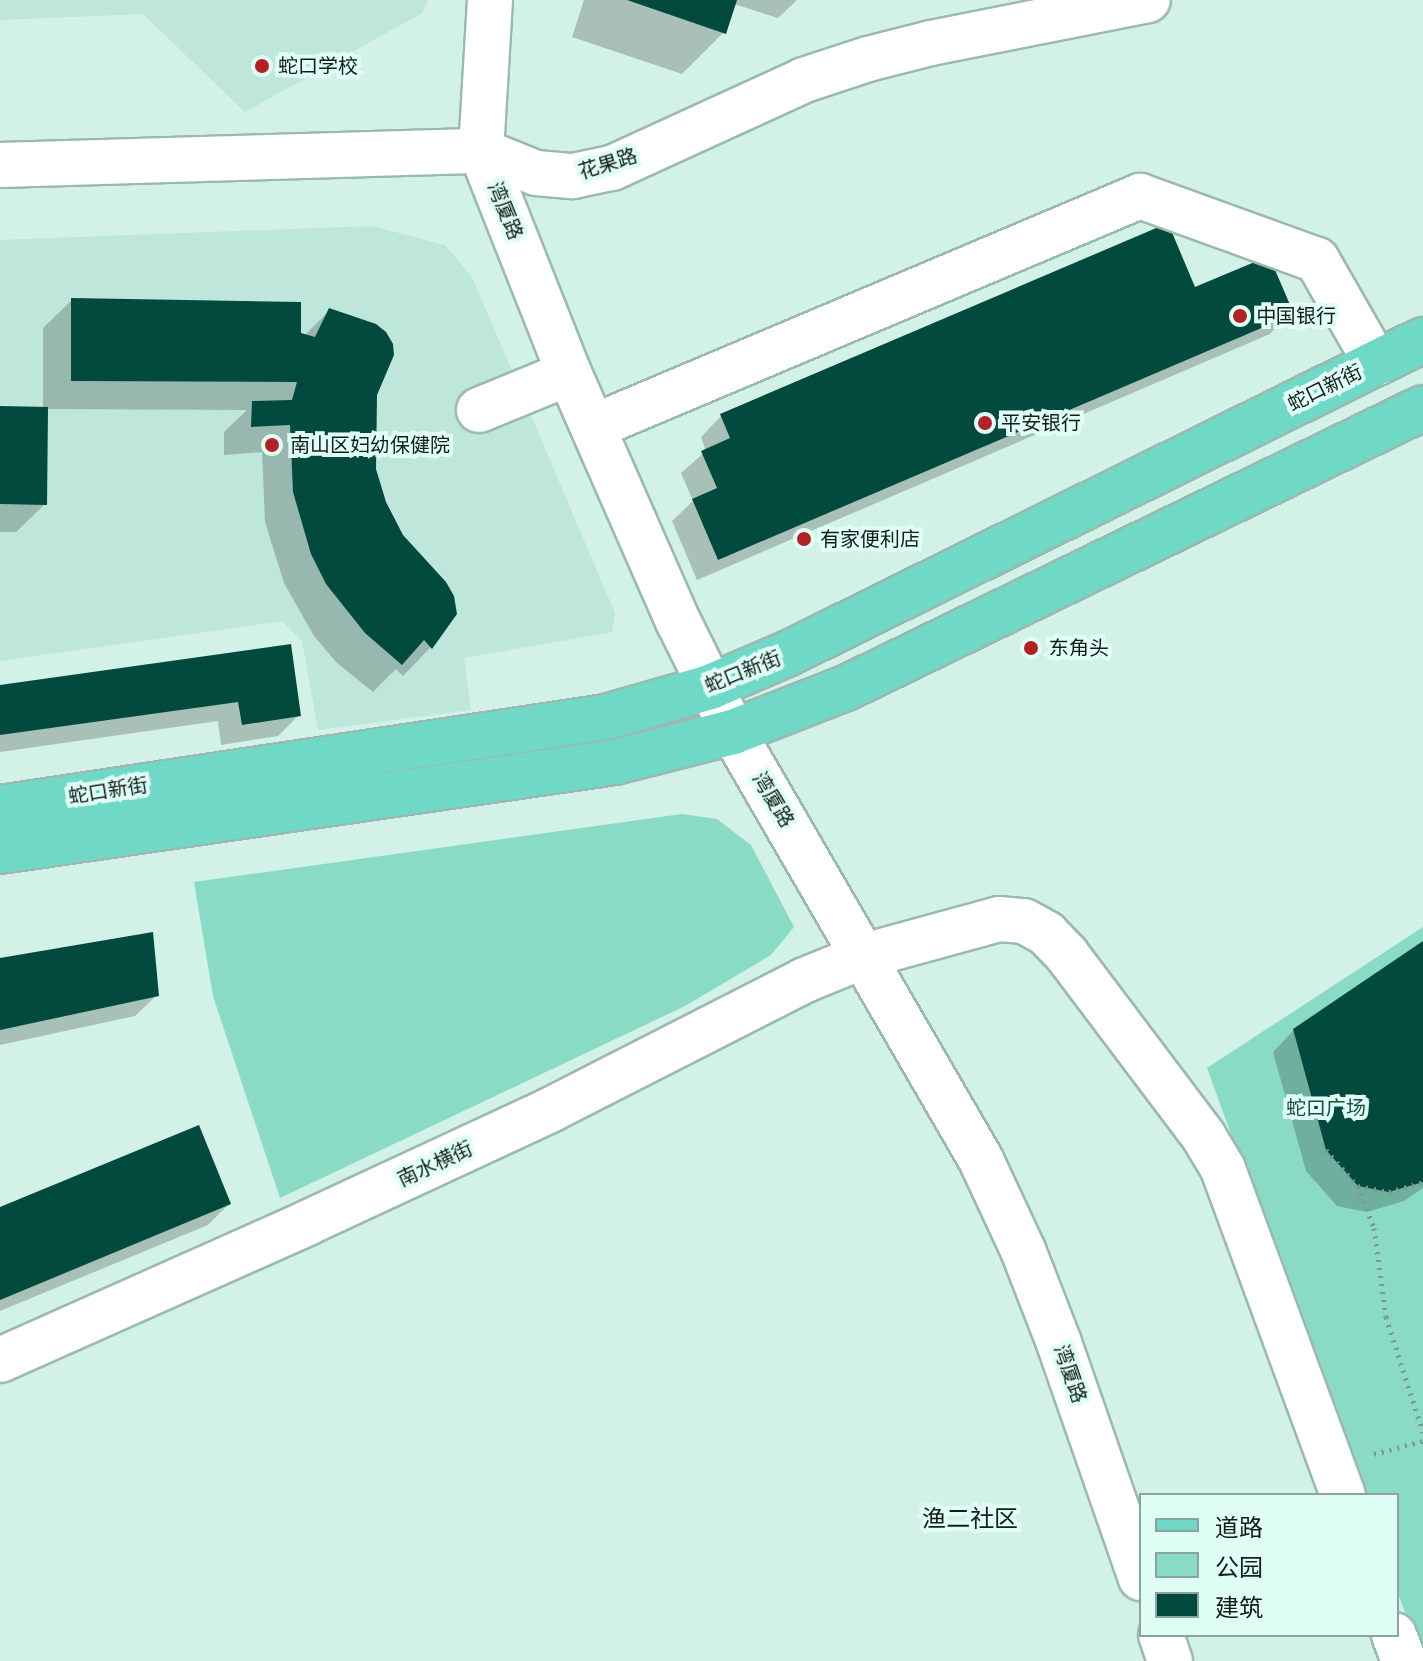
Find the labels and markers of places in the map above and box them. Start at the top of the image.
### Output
place label: 蛇口学校 [278,54,358,78]
marker: 蛇口学校 [253,57,271,75]
place label: 中国银行 [1256,304,1336,328]
marker: 中国银行 [1231,307,1249,325]
place label: 平安银行 [1001,411,1081,435]
marker: 平安银行 [976,414,994,432]
place label: 南山区妇幼保健院 [290,433,450,457]
marker: 南山区妇幼保健院 [261,434,283,456]
place label: 有家便利店 [820,527,920,551]
marker: 有家便利店 [795,530,813,548]
place label: 东角头 [1049,636,1109,660]
marker: 东角头 [1020,637,1042,659]

